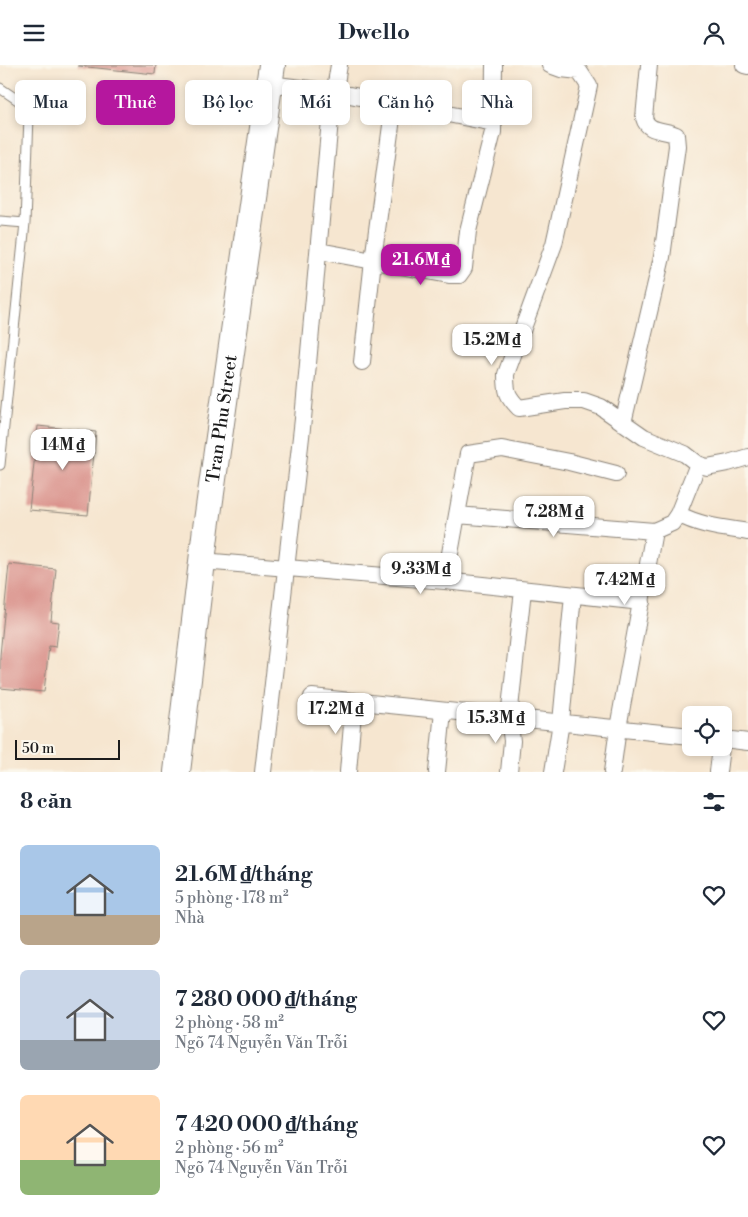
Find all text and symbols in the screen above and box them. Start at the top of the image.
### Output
icon: menu [20,19,48,47]
text: Dwello [338,19,410,46]
icon: person [700,19,728,47]
chip: Mua [15,80,86,125]
chip: Thuê [96,80,175,125]
chip: Bộ lọc [185,80,272,125]
chip: Mới [282,80,350,125]
chip: Căn hộ [360,80,452,125]
chip: Nhà [462,80,532,125]
pin: 21.6M ₫ [375,243,467,286]
text: 21.6M ₫ [392,250,450,270]
pin: 15.2M ₫ [446,323,538,366]
text: 15.2M ₫ [463,330,521,350]
street label: Tran Phu Street [201,353,242,484]
pin: 14M ₫ [28,429,98,471]
text: 14M ₫ [41,435,85,455]
pin: 7.28M ₫ [508,495,600,538]
text: 7.28M ₫ [525,502,583,522]
pin: 9.33M ₫ [375,553,467,595]
text: 9.33M ₫ [391,559,451,579]
pin: 7.42M ₫ [579,563,671,606]
text: 7.42M ₫ [595,570,655,590]
pin: 17.2M ₫ [290,693,382,735]
text: 17.2M ₫ [308,699,364,719]
pin: 15.3M ₫ [450,701,542,744]
map controls [682,706,732,756]
button: locate [682,706,732,756]
text: 15.3M ₫ [467,708,525,728]
scale bar [15,737,120,760]
text: 50 m [22,740,54,758]
icon: filters [700,788,728,816]
text: 8 căn [20,789,72,815]
text: 21.6M ₫/tháng [175,862,312,888]
icon: home [60,865,120,925]
icon: heart [700,881,728,909]
text: 5 phòng · 178 m² [175,888,289,908]
text: Nhà [175,908,205,928]
text: 7 280 000 ₫/tháng [175,987,357,1013]
icon: home [60,990,120,1050]
icon: heart [700,1006,728,1034]
text: 2 phòng · 58 m² [175,1013,284,1033]
text: Ngõ 74 Nguyễn Văn Trỗi [175,1033,348,1053]
text: 7 420 000 ₫/tháng [175,1112,358,1138]
icon: home [60,1115,120,1175]
icon: heart [700,1131,728,1159]
text: 2 phòng · 56 m² [175,1138,284,1158]
text: Ngõ 74 Nguyễn Văn Trỗi [175,1158,348,1178]

